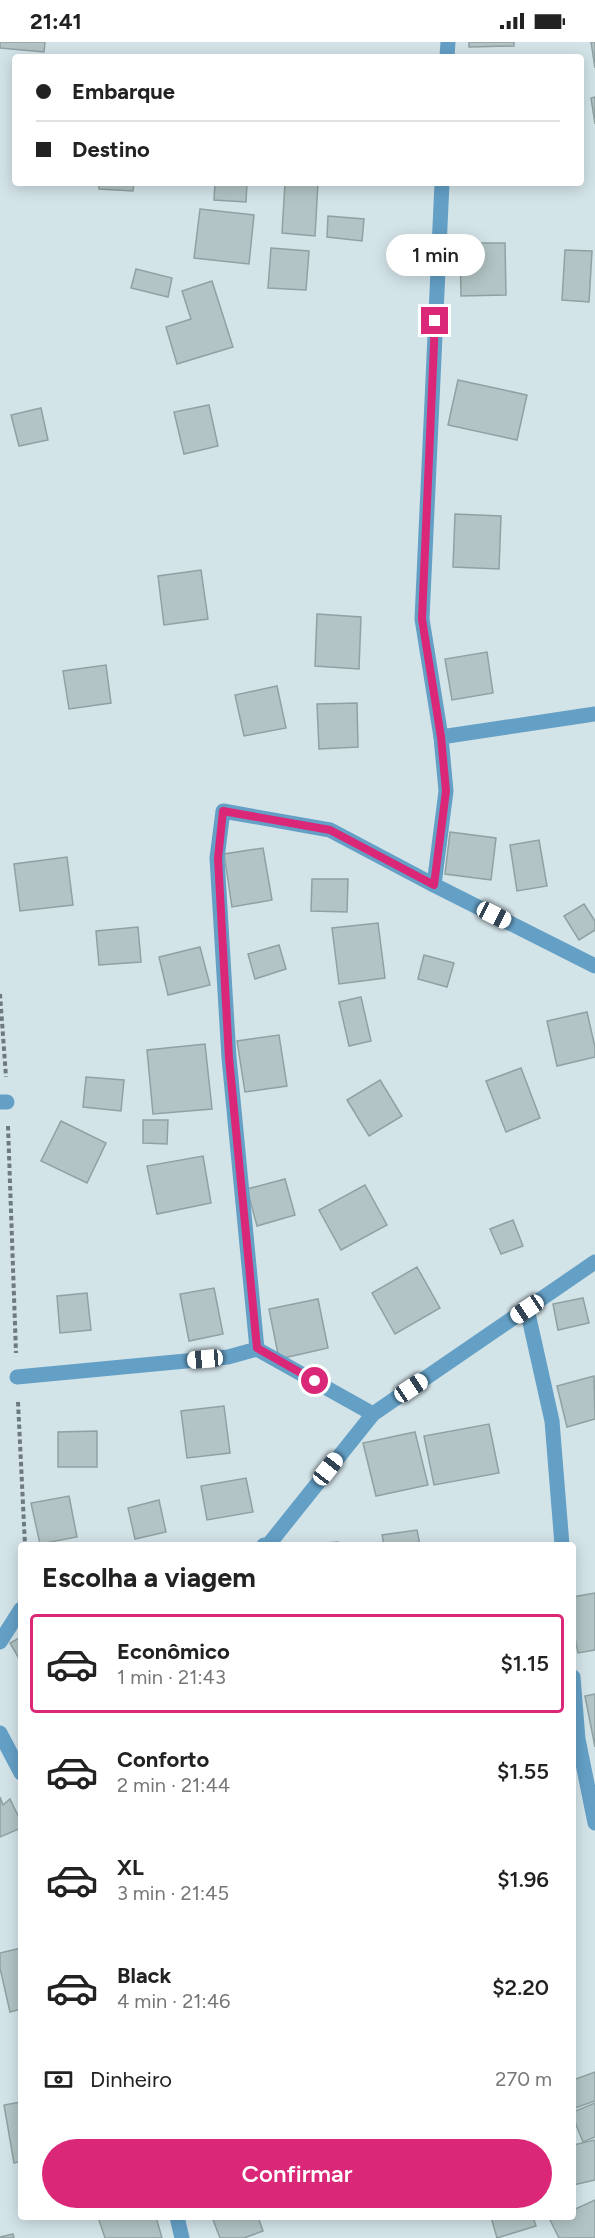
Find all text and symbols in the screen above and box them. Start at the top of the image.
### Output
text: 21:41 [30,8,82,35]
text: Embarque [72,78,175,105]
text: Destino [72,136,150,163]
callout: 1 min [386,234,484,276]
text: 1 min [412,243,459,267]
route end [421,307,448,334]
car [474,899,514,931]
car [507,1291,547,1327]
car [186,1348,224,1370]
route start [301,1367,328,1394]
car [391,1370,431,1406]
car [310,1449,346,1489]
text: Escolha a viagem [42,1561,256,1594]
icon: car [45,1637,99,1691]
text: Econômico [117,1638,230,1665]
text: $1.15 [500,1650,549,1677]
text: 1 min · 21:43 [117,1665,226,1689]
icon: car [45,1745,99,1799]
text: Conforto [117,1746,209,1773]
text: $1.55 [497,1758,549,1785]
text: 2 min · 21:44 [117,1773,230,1797]
icon: car [45,1853,99,1907]
text: XL [117,1854,144,1881]
text: $1.96 [497,1866,549,1893]
text: 3 min · 21:45 [117,1881,229,1905]
icon: car [45,1961,99,2015]
text: Black [117,1962,171,1989]
text: $2.20 [492,1974,549,2001]
text: 4 min · 21:46 [117,1989,230,2013]
icon: cash [42,2063,75,2096]
text: Dinheiro [90,2066,172,2093]
text: 270 m [495,2067,552,2091]
button: Confirmar [42,2139,552,2208]

